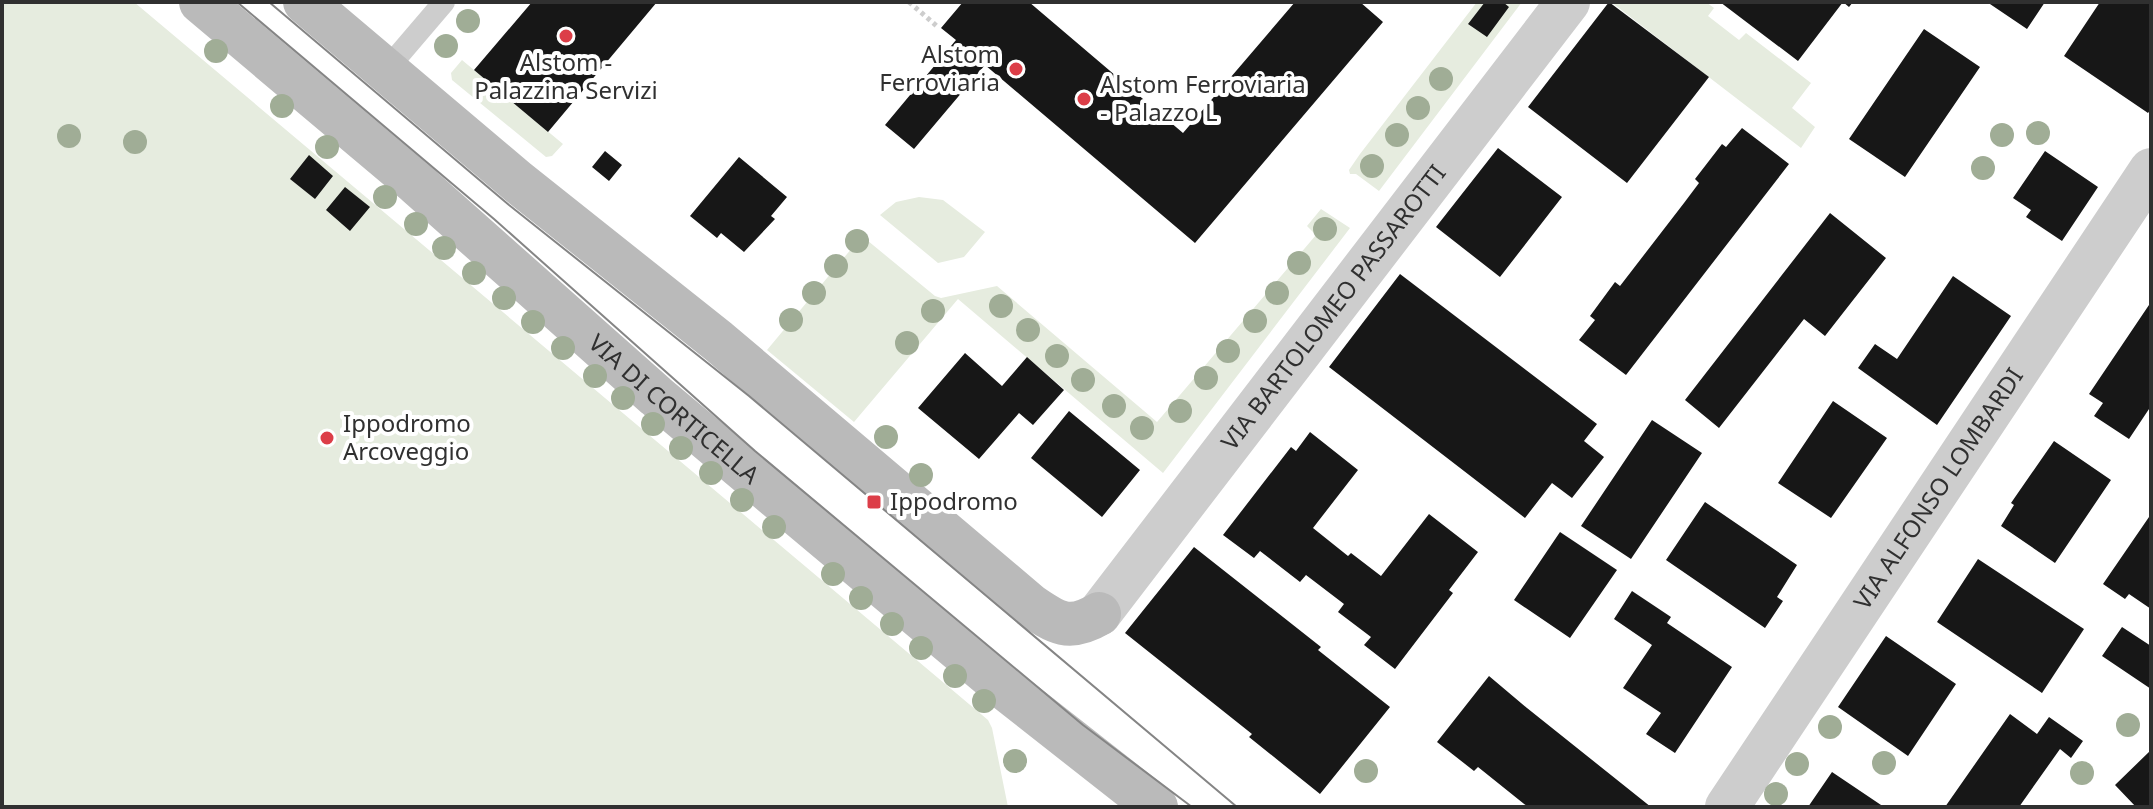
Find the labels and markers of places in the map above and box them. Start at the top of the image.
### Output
marker: Alstom - Palazzina Servizi [557,27,575,45]
place label: Alstom Ferroviaria [879,37,1000,98]
place label: Alstom - Palazzina Servizi [474,45,658,106]
marker: Alstom Ferroviaria [1007,60,1025,78]
place label: Alstom Ferroviaria - Palazzo L [1100,67,1306,128]
marker: Alstom Ferroviaria - Palazzo L [1075,90,1093,108]
place label: Ippodromo Arcoveggio [343,406,471,467]
marker: Ippodromo Arcoveggio [318,429,336,447]
place label: Ippodromo [890,484,1018,517]
marker: Ippodromo [865,493,883,511]

